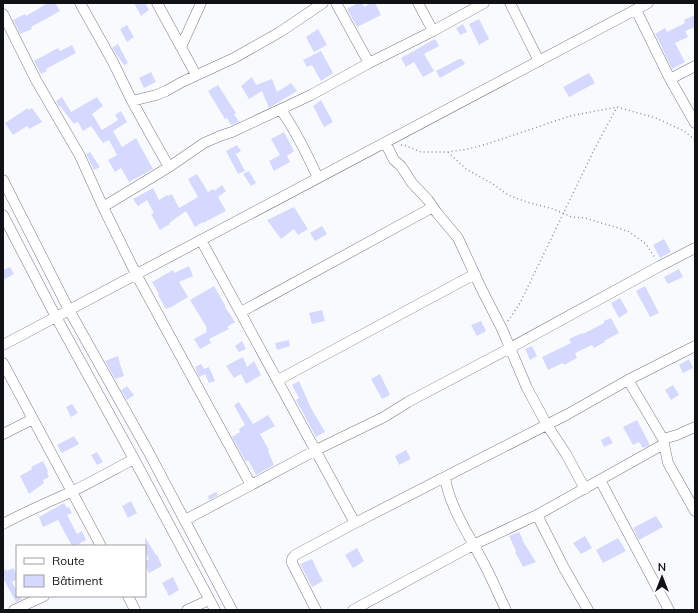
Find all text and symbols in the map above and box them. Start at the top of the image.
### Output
legend [16,545,146,597]
text: Route [52,553,85,568]
north arrow [642,557,682,597]
text: N [658,560,666,574]
text: Bâtiment [52,573,103,588]

